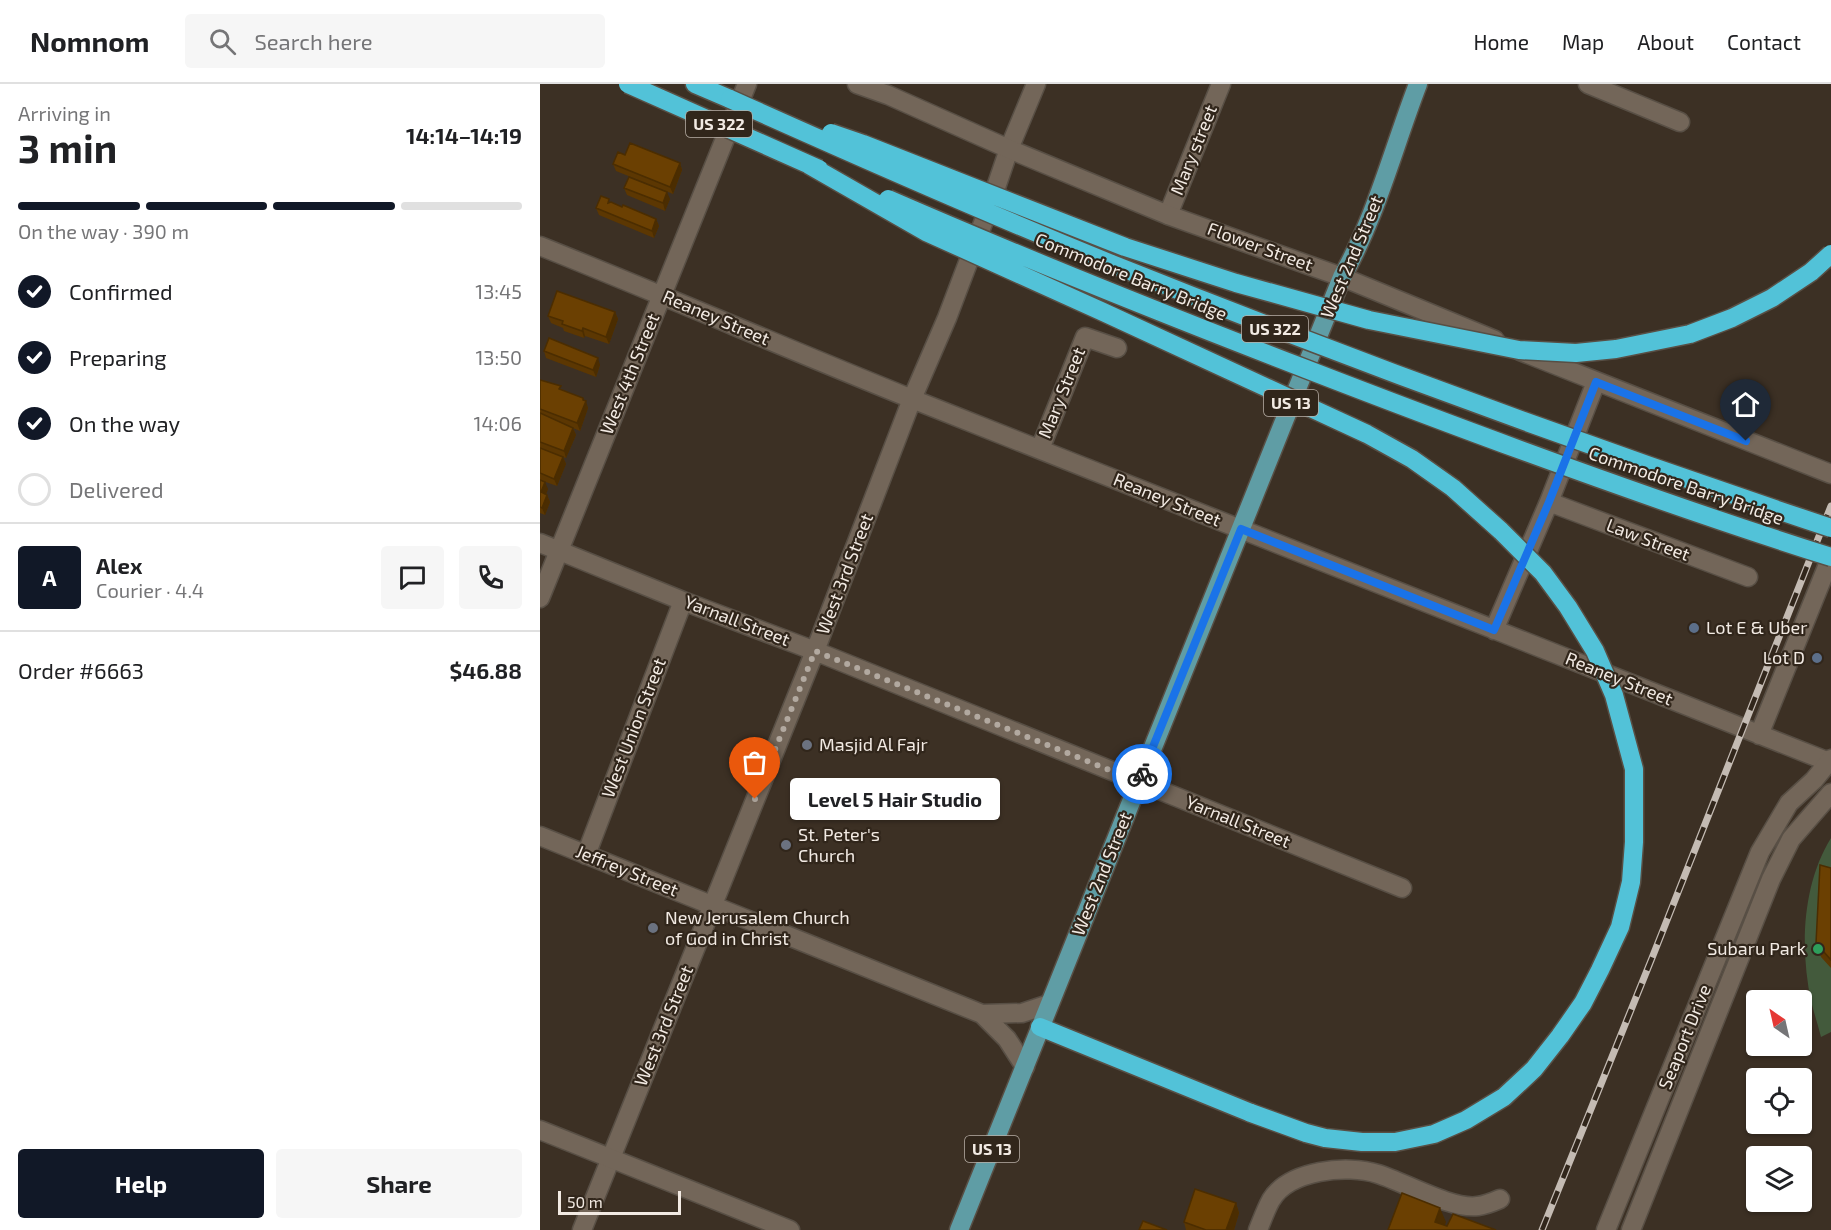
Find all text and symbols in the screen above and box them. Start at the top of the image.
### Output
search box [185,14,605,68]
text: Nomnom [30,24,149,58]
icon: search [206,25,239,58]
text: Search here [254,28,373,54]
text: Home [1473,29,1529,54]
text: Map [1562,29,1604,54]
text: About [1637,29,1694,54]
text: Contact [1727,29,1801,54]
text: Arriving in [18,101,111,125]
street label: Mary street [1165,101,1221,198]
road number: US 322 [686,111,752,137]
text: 14:14–14:19 [406,122,522,148]
text: 3 min [18,124,117,171]
street label: West 2nd Street [1315,192,1387,321]
street label: Flower Street [1205,217,1316,275]
text: On the way · 390 m [18,219,189,243]
street label: Commodore Barry Bridge [1032,228,1230,325]
icon: check [18,275,51,308]
text: Confirmed [69,278,173,304]
text: 13:45 [475,279,522,303]
street label: Reaney Street [660,285,773,349]
street label: West 4th Street [595,310,663,437]
road number: US 322 [1242,316,1308,342]
icon: check [18,341,51,374]
text: Preparing [69,344,167,370]
street label: Mary Street [1033,344,1089,441]
text: 13:50 [475,345,522,369]
pin [1720,379,1771,441]
icon: home [1729,388,1762,421]
road number: US 13 [1264,390,1318,416]
icon: check [18,407,51,440]
text: On the way [69,410,180,436]
text: 14:06 [474,411,522,435]
street label: Commodore Barry Bridge [1586,441,1787,529]
street label: Reaney Street [1110,468,1224,531]
text: Delivered [69,476,164,502]
street label: West 3rd Street [811,510,877,637]
street label: Law Street [1603,513,1693,565]
button: chat [381,546,444,609]
button: phone [459,546,522,609]
text: Alex [96,552,142,578]
text: A [42,564,57,590]
text: Courier · 4.4 [96,578,204,602]
street label: Yarnall Street [682,590,793,650]
place label: Lot E & Uber [1706,616,1807,638]
marker: Lot E & Uber [1687,621,1701,635]
place label: Lot D [1763,646,1805,668]
street label: Reaney Street [1562,647,1676,710]
marker: Lot D [1810,651,1824,665]
street label: West Union Street [596,654,670,801]
text: Order #6663 [18,657,144,683]
text: $46.88 [449,657,522,683]
place label: Masjid Al Fajr [819,733,928,755]
pin [729,737,780,799]
marker: Masjid Al Fajr [800,738,814,752]
courier [1112,744,1172,804]
icon: bag [738,746,771,779]
icon: bike [1126,758,1159,791]
callout: Level 5 Hair Studio [791,778,1001,820]
text: Level 5 Hair Studio [808,787,982,811]
street label: Yarnall Street [1183,790,1294,852]
street label: West 2nd Street [1066,808,1136,939]
place label: St. Peter's Church [798,823,880,866]
marker: St. Peter's Church [779,838,793,852]
street label: Jeffrey Street [573,840,682,901]
place label: New Jerusalem Church of God in Christ [665,906,850,949]
marker: New Jerusalem Church of God in Christ [646,921,660,935]
place label: Subaru Park [1707,937,1806,959]
marker: Subaru Park [1811,942,1825,956]
street label: West 3rd Street [629,962,697,1089]
street label: Seaport Drive [1653,981,1715,1092]
north arrow [1746,990,1812,1056]
map controls [1746,990,1812,1212]
button: locate [1746,1068,1812,1134]
road number: US 13 [965,1136,1019,1162]
button: layers [1746,1146,1812,1212]
button: Help [18,1149,264,1218]
button: Share [276,1149,522,1218]
scale bar [558,1188,681,1216]
text: 50 m [567,1192,603,1211]

